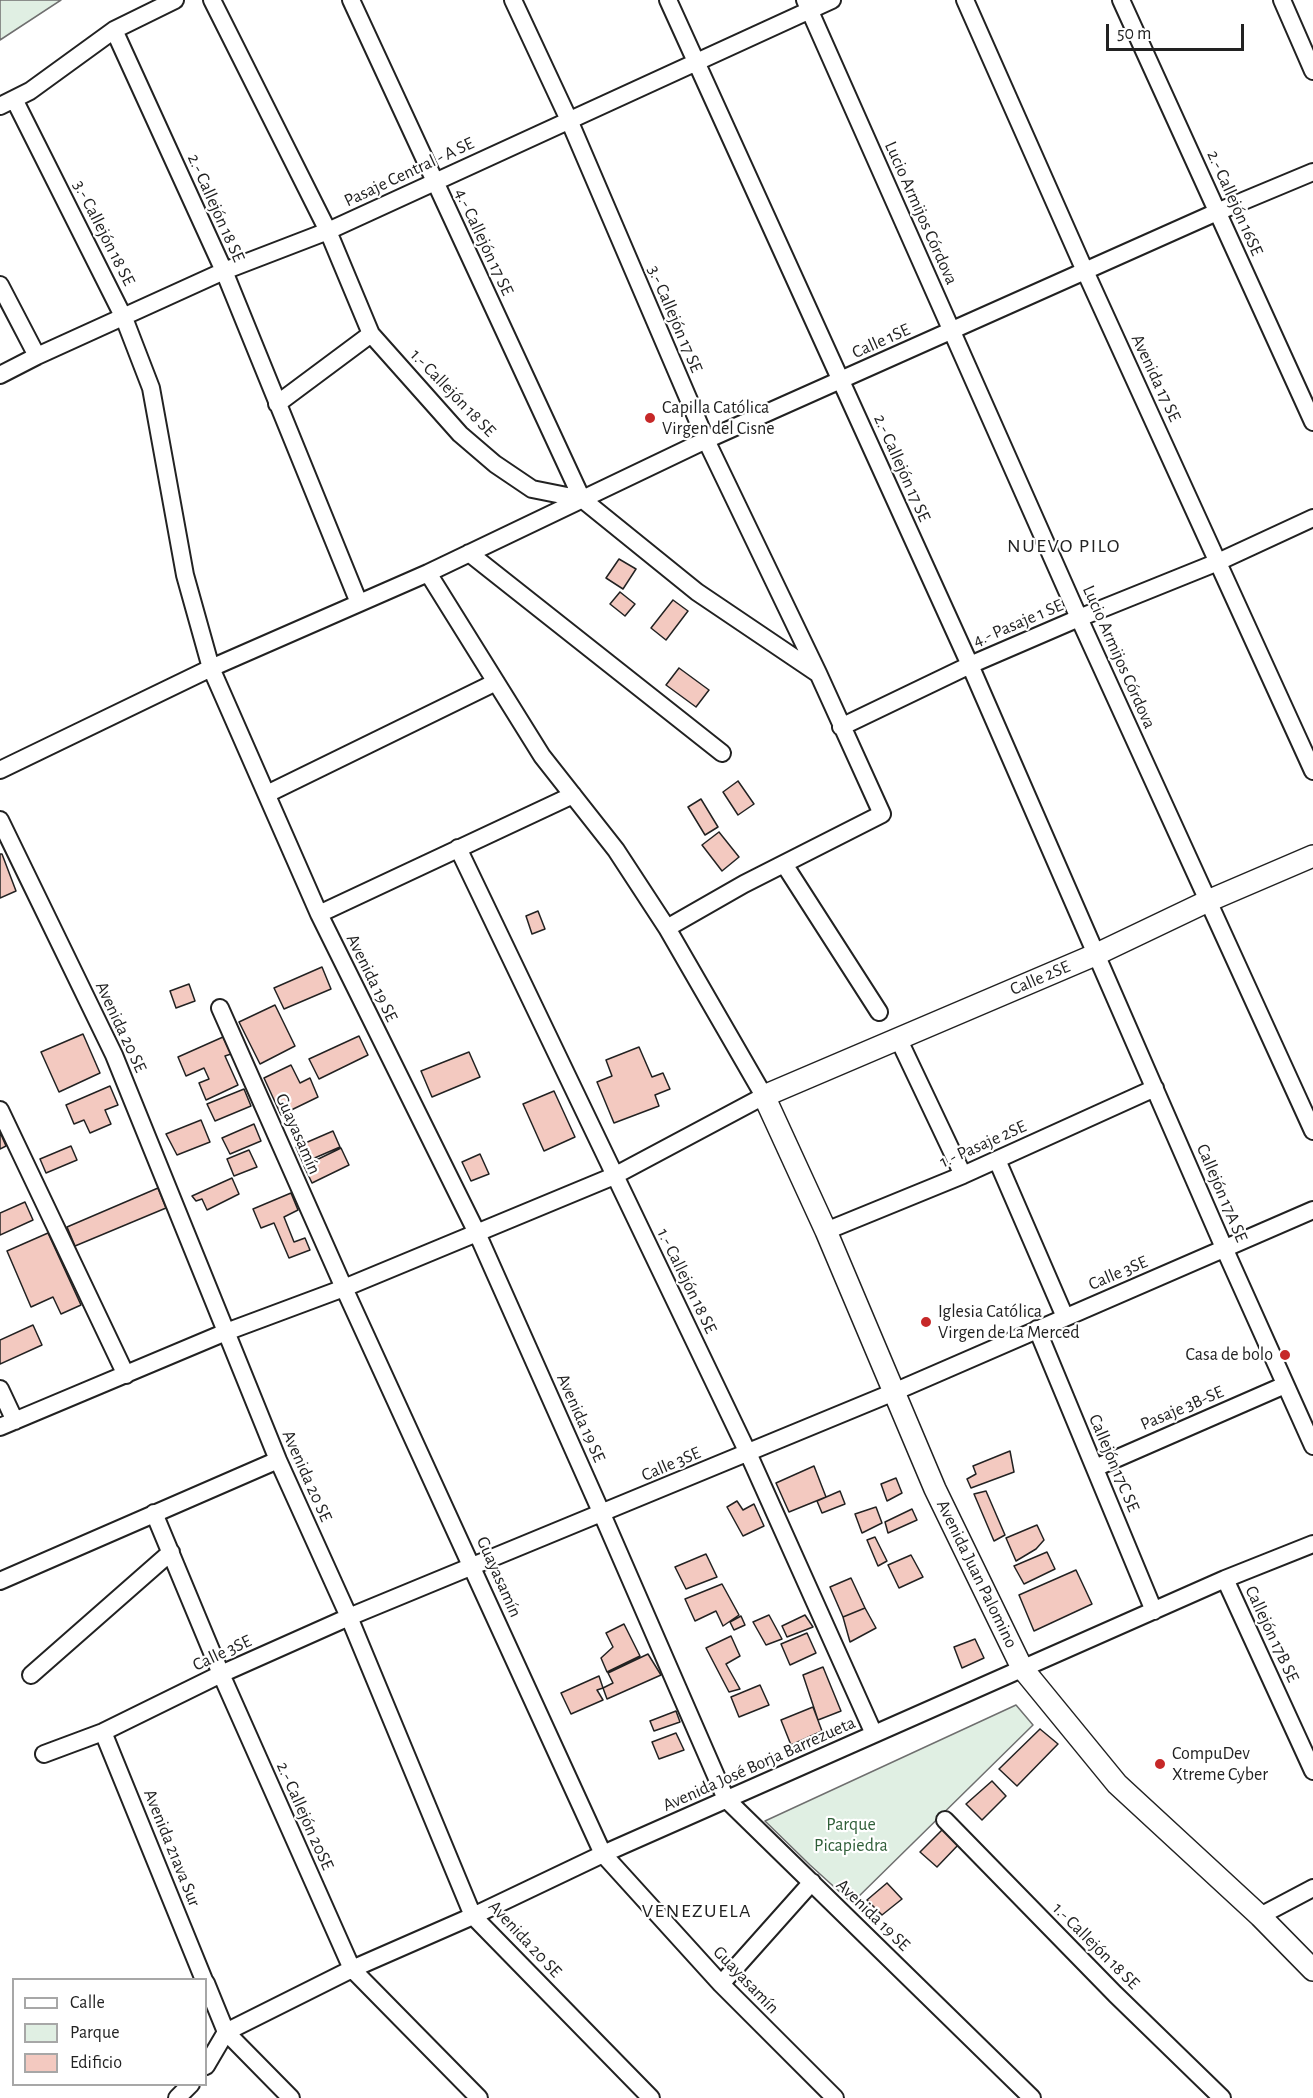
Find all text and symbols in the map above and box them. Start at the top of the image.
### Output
scale bar [1109,12,1247,50]
text: 50 m [1117,25,1151,43]
street label: Pasaje Central - A SE [341,132,477,212]
street label: Lucio Armijos Córdova [880,138,962,288]
street label: 2.- Callejón 16SE [1202,147,1268,259]
street label: 2.- Callejón 18 SE [182,151,250,265]
street label: 3.- Callejón 18 SE [68,177,140,289]
street label: 4.- Callejón 17 SE [450,185,518,299]
street label: 3.- Callejón 17 SE [643,262,707,376]
street label: Calle 1SE [849,319,913,363]
street label: Avenida 17 SE [1126,331,1186,425]
street label: 1.- Callejón 18 SE [406,344,500,442]
place label: Capilla Católica Virgen del Cisne [662,397,775,440]
marker: Capilla Católica Virgen del Cisne [643,411,657,425]
street label: 2.- Callejón 17 SE [869,411,935,525]
district label: NUEVO PILO [1007,534,1121,558]
street label: Lucio Armijos Córdova [1078,582,1160,732]
street label: 4.- Pasaje 1 SE [970,594,1066,652]
street label: Avenida 19 SE [342,931,402,1025]
street label: Calle 2SE [1007,956,1073,1000]
street label: Avenida 20 SE [91,978,151,1076]
street label: Guayasamín [271,1090,325,1178]
street label: 1.- Pasaje 2SE [936,1115,1030,1173]
street label: Callejón 17A SE [1192,1141,1252,1245]
street label: 1.- Callejón 18 SE [652,1225,722,1337]
street label: Calle 3SE [1085,1251,1151,1295]
place label: Iglesia Católica Virgen de La Merced [938,1301,1079,1344]
marker: Iglesia Católica Virgen de La Merced [919,1315,933,1329]
place label: Casa de bolo [1185,1344,1273,1366]
marker: Casa de bolo [1278,1348,1292,1362]
street label: Avenida 19 SE [552,1370,610,1466]
street label: Pasaje 3B-SE [1137,1381,1227,1435]
street label: Callejón 17C SE [1084,1411,1144,1515]
street label: Avenida 20 SE [277,1427,337,1525]
street label: Calle 3SE [638,1442,704,1486]
street label: Avenida Juan Palomino [932,1496,1022,1652]
street label: Guayasamín [472,1533,526,1621]
street label: Callejón 17B SE [1240,1582,1304,1686]
street label: Calle 3SE [189,1630,255,1676]
street label: Avenida José Borja Barrezueta [659,1712,859,1816]
place label: CompuDev Xtreme Cyber [1172,1743,1268,1786]
marker: CompuDev Xtreme Cyber [1153,1757,1167,1771]
street label: 2.- Callejón 20SE [271,1759,339,1873]
street label: Avenida 21ava Sur [139,1786,205,1910]
park label: Parque Picapiedra [814,1814,888,1856]
street label: Avenida 19 SE [831,1874,915,1956]
street label: Avenida 20 SE [484,1896,566,1982]
street label: 1.- Callejón 18 SE [1048,1898,1144,1994]
district label: VENEZUELA [642,1899,752,1923]
street label: Guayasamín [708,1941,784,2019]
legend [12,1978,207,2086]
text: Calle [70,1994,105,2012]
text: Parque [70,2024,119,2042]
text: Edificio [70,2054,122,2072]

